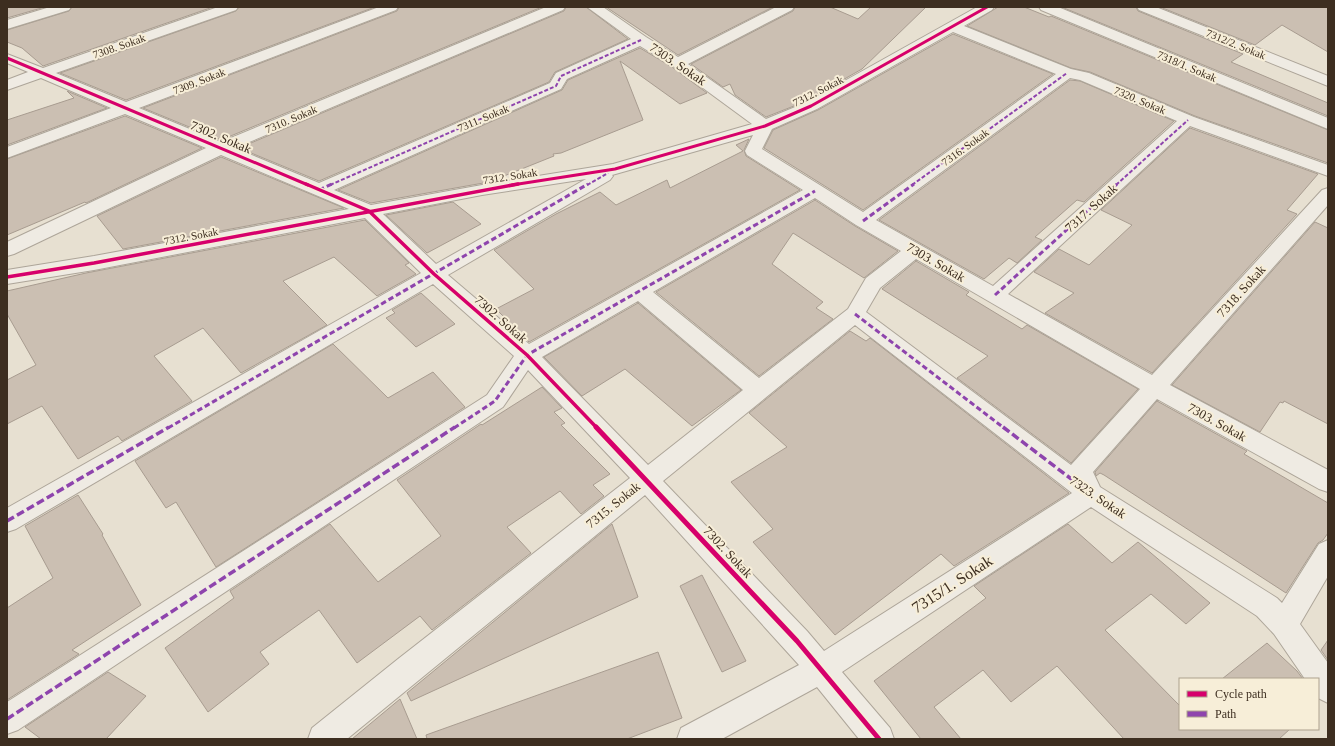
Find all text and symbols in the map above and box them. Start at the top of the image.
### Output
street label: 7312/2. Sokak [1204,27,1268,62]
street label: 7308. Sokak [91,31,147,61]
street label: 7303. Sokak [647,40,710,89]
street label: 7318/1. Sokak [1155,48,1219,84]
street label: 7309. Sokak [171,65,227,96]
street label: 7312. Sokak [791,73,846,109]
street label: 7320. Sokak [1112,84,1168,116]
street label: 7311. Sokak [456,102,511,134]
street label: 7310. Sokak [263,103,319,135]
street label: 7302. Sokak [188,117,254,157]
street label: 7316. Sokak [939,126,991,168]
street label: 7312. Sokak [482,166,539,186]
street label: 7317. Sokak [1062,180,1121,235]
street label: 7312. Sokak [163,225,220,247]
street label: 7303. Sokak [904,239,968,285]
street label: 7318. Sokak [1214,261,1269,320]
street label: 7302. Sokak [472,292,531,346]
street label: 7303. Sokak [1185,400,1249,445]
street label: 7323. Sokak [1067,473,1130,522]
street label: 7315. Sokak [583,478,643,531]
street label: 7302. Sokak [700,523,756,581]
street label: 7315/1. Sokak [909,552,995,616]
legend [1179,678,1319,730]
text: Cycle path [1215,687,1267,701]
text: Path [1215,707,1236,721]

